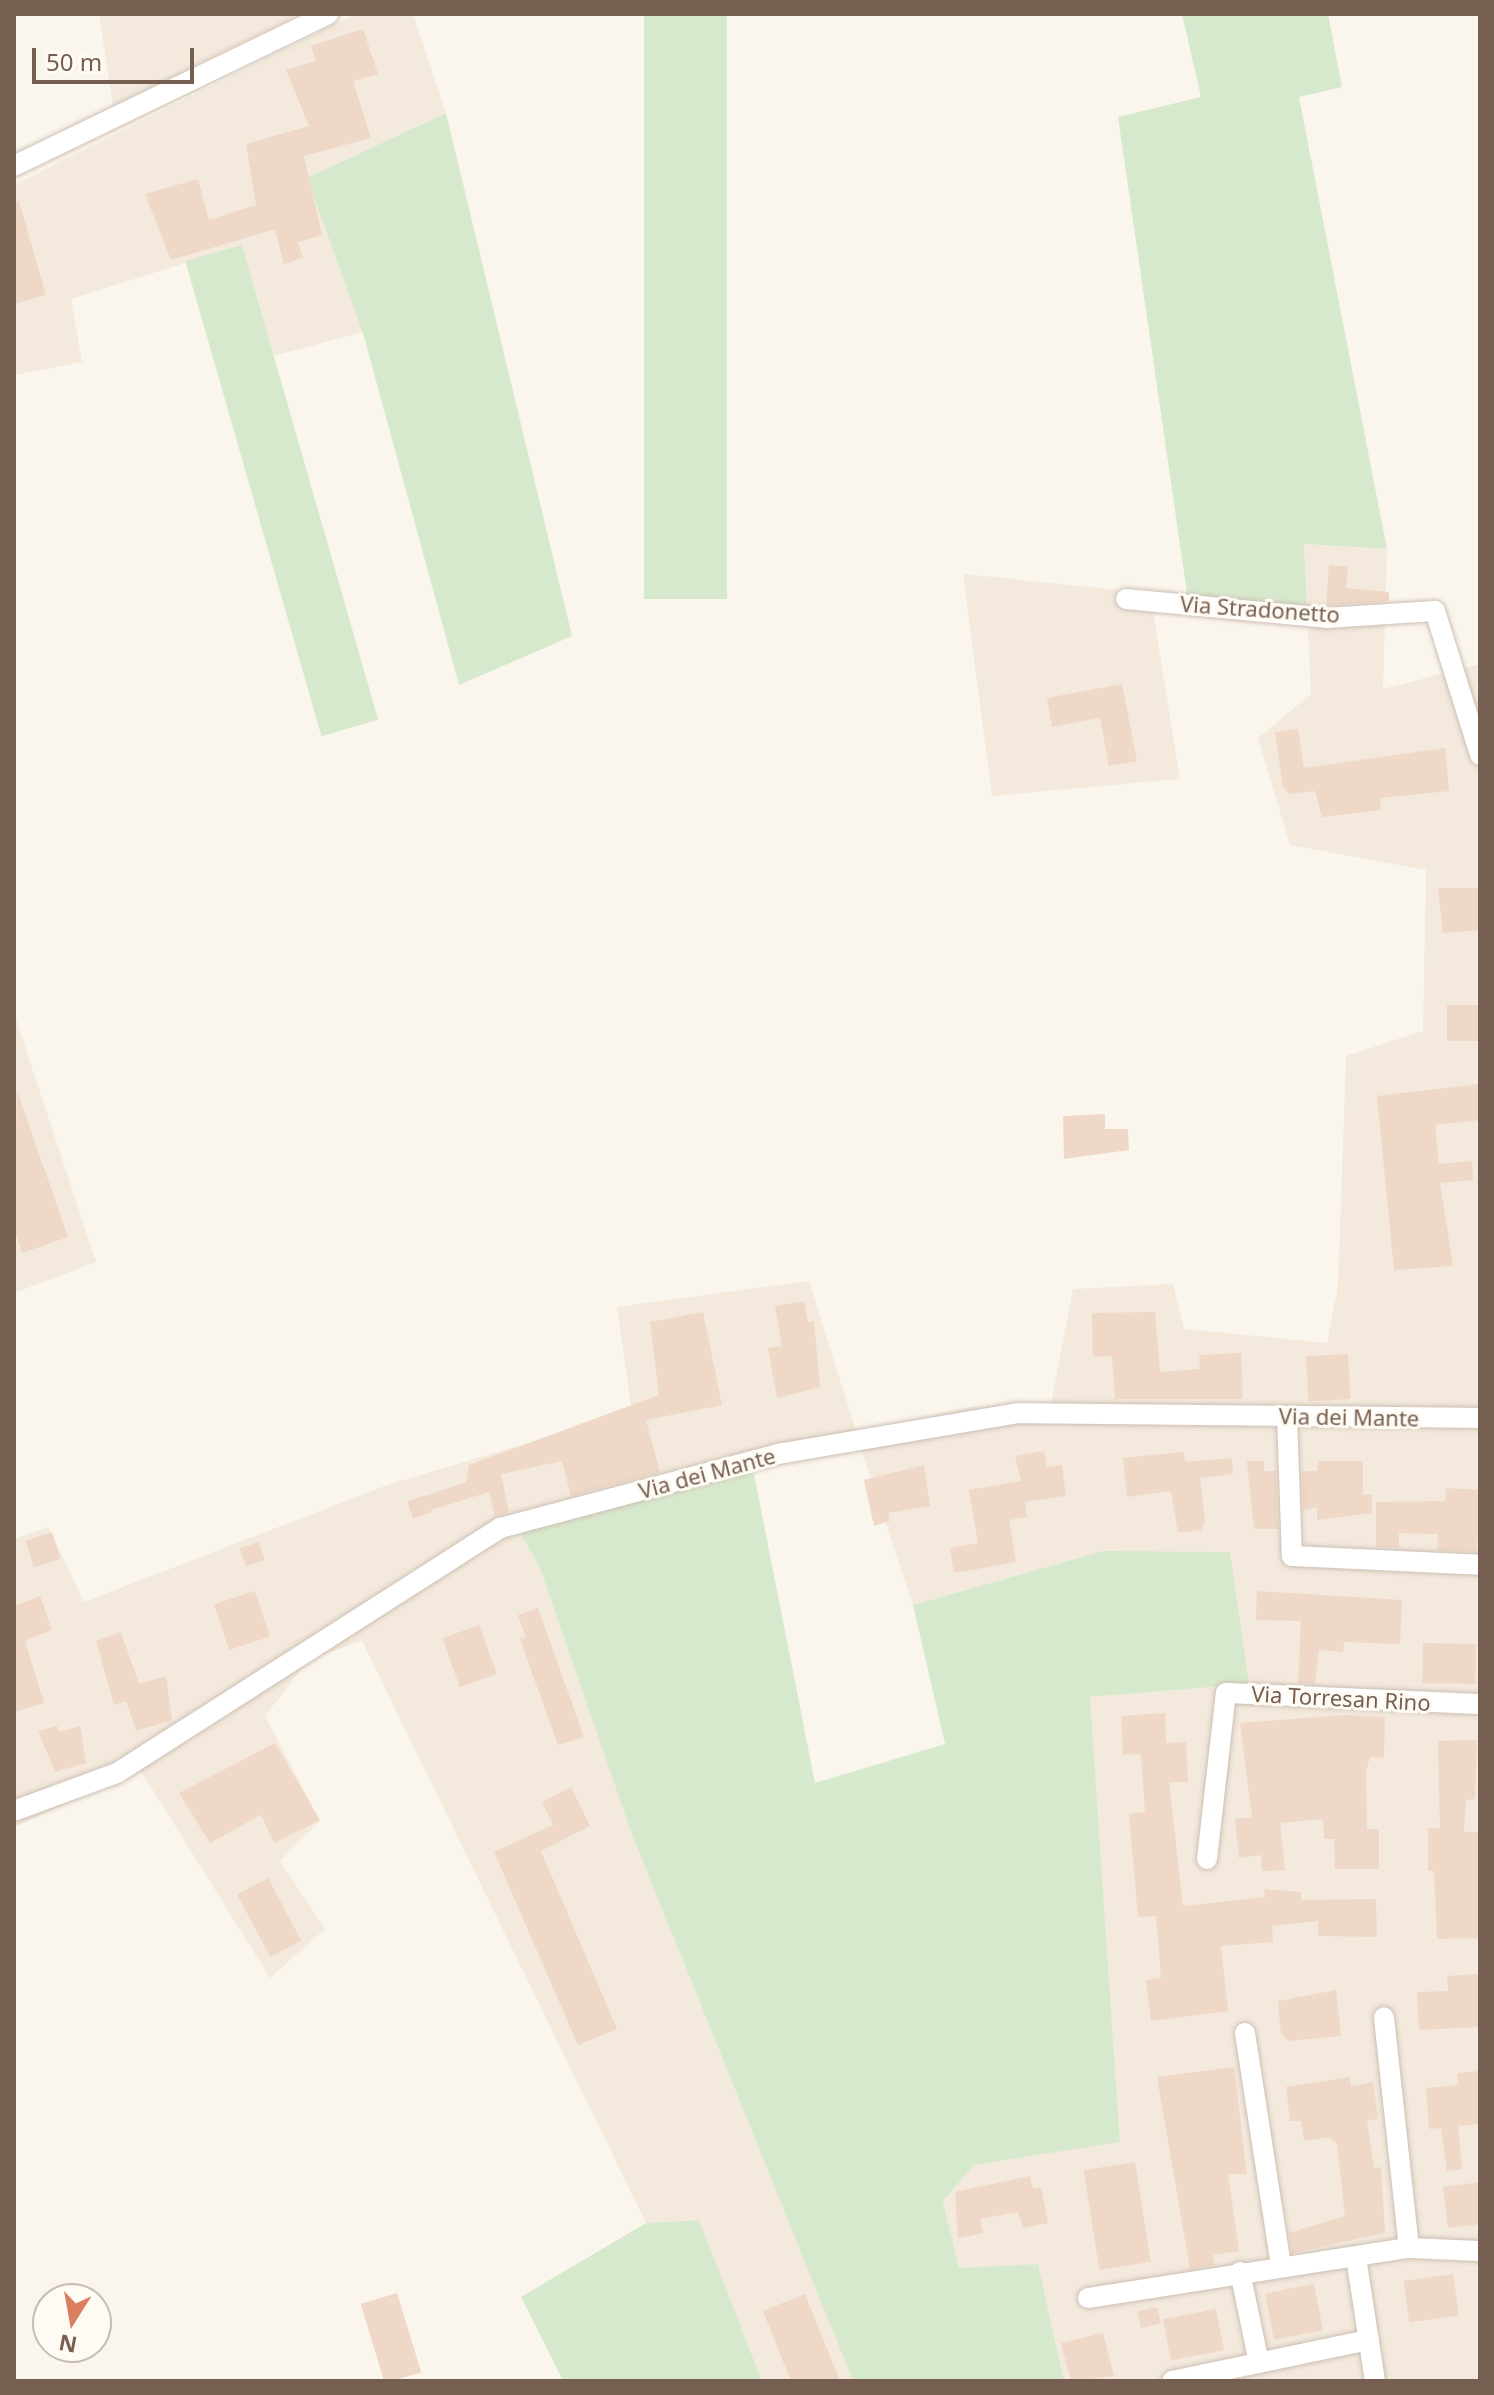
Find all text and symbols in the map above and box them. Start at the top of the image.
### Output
scale bar [36,32,198,82]
text: 50 m [46,45,102,78]
street label: Via Stradonetto [1179,590,1341,628]
street label: Via dei Mante [1279,1403,1419,1431]
street label: Via dei Mante [636,1442,778,1504]
street label: Via Torresan Rino [1251,1680,1431,1716]
north arrow [32,2283,112,2363]
text: N [56,2328,79,2361]

